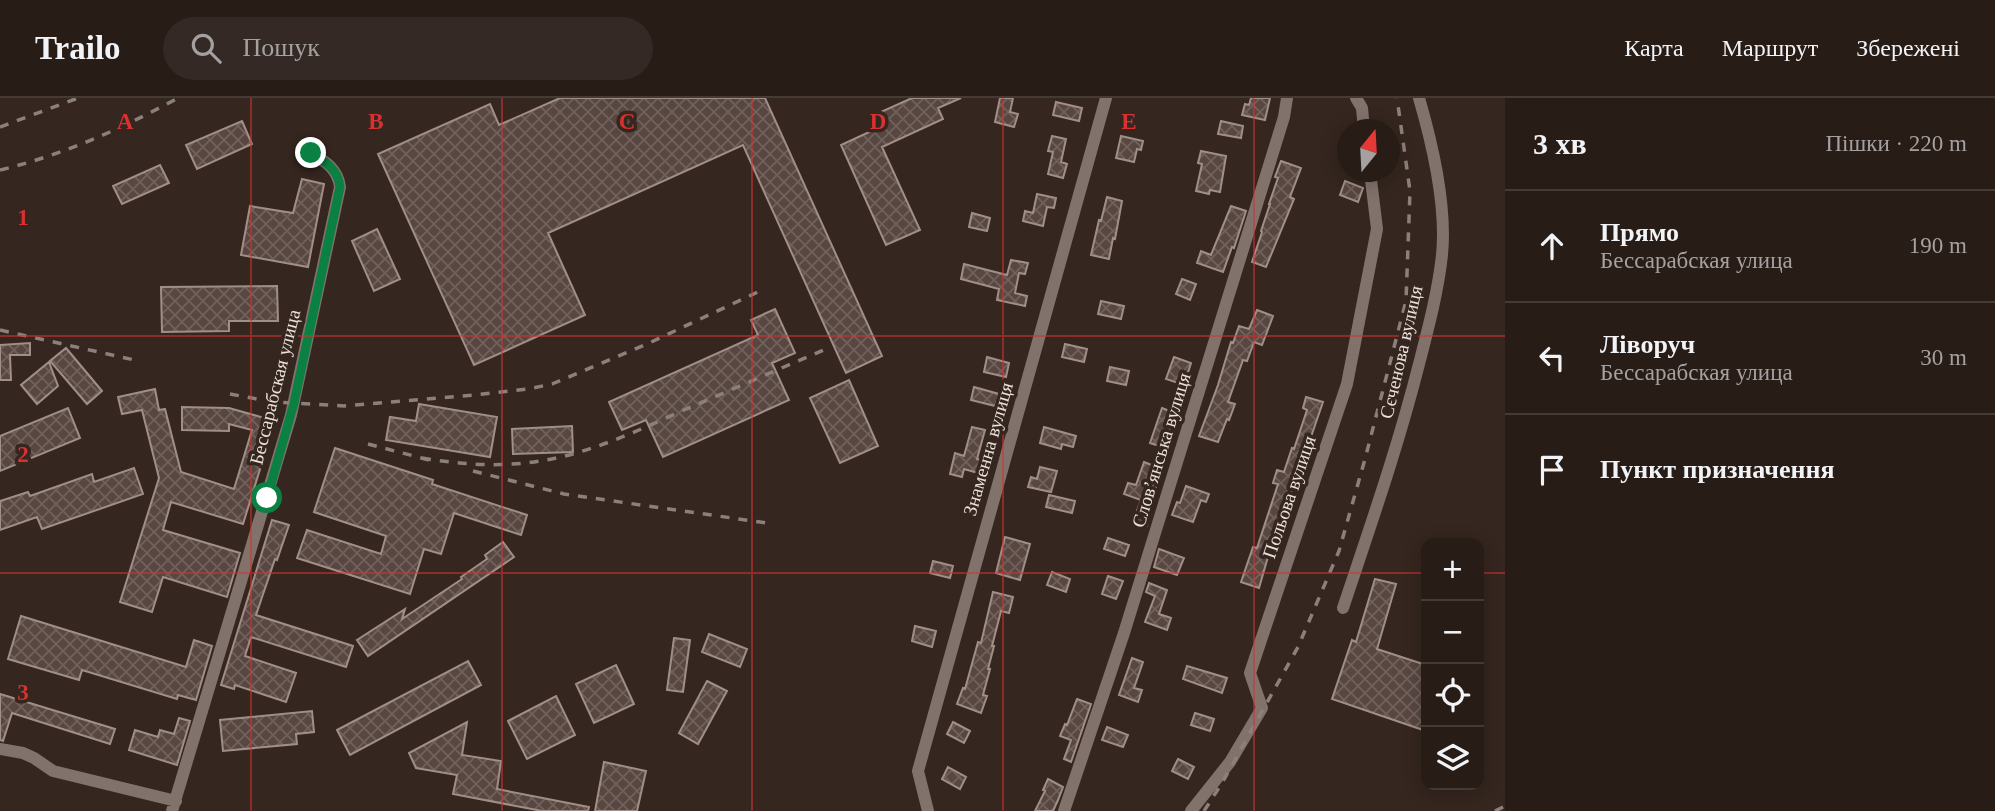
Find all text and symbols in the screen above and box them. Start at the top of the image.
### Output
search box [163,17,653,80]
icon: search [187,29,225,67]
text: Trailo [35,30,121,66]
text: Пошук [243,33,320,62]
text: Карта [1624,35,1684,61]
text: Маршрут [1722,35,1818,61]
text: Збережені [1856,35,1960,61]
text: A [117,109,134,134]
text: B [368,109,384,134]
text: C [619,109,635,134]
text: D [870,109,886,134]
text: E [1121,109,1137,134]
north arrow [1337,119,1400,182]
text: 3 хв [1533,127,1587,160]
text: Пішки · 220 m [1826,131,1967,156]
route end [295,137,326,168]
text: 1 [17,205,29,230]
text: Прямо [1600,218,1679,247]
icon: ahead [1533,227,1571,265]
text: 190 m [1909,233,1967,258]
text: Бессарабская улица [1600,248,1793,273]
street label: Сєченова вулиця [1375,283,1427,421]
street label: Бессарабская улица [246,307,305,467]
text: Ліворуч [1600,330,1695,359]
icon: left [1533,339,1571,377]
text: 30 m [1920,345,1967,370]
text: Бессарабская улица [1600,360,1793,385]
street label: Слов’янська вулиця [1127,370,1195,530]
street label: Знаменна вулиця [959,380,1017,518]
street label: Польова вулиця [1258,433,1320,561]
text: 2 [17,442,29,467]
icon: arrive [1533,451,1571,489]
text: Пункт призначення [1600,455,1835,484]
route start [251,482,282,513]
map controls [1421,538,1484,790]
button: + [1421,538,1484,601]
button: − [1421,601,1484,664]
button: locate [1421,664,1484,727]
text: 3 [17,680,29,705]
button: layers [1421,727,1484,790]

